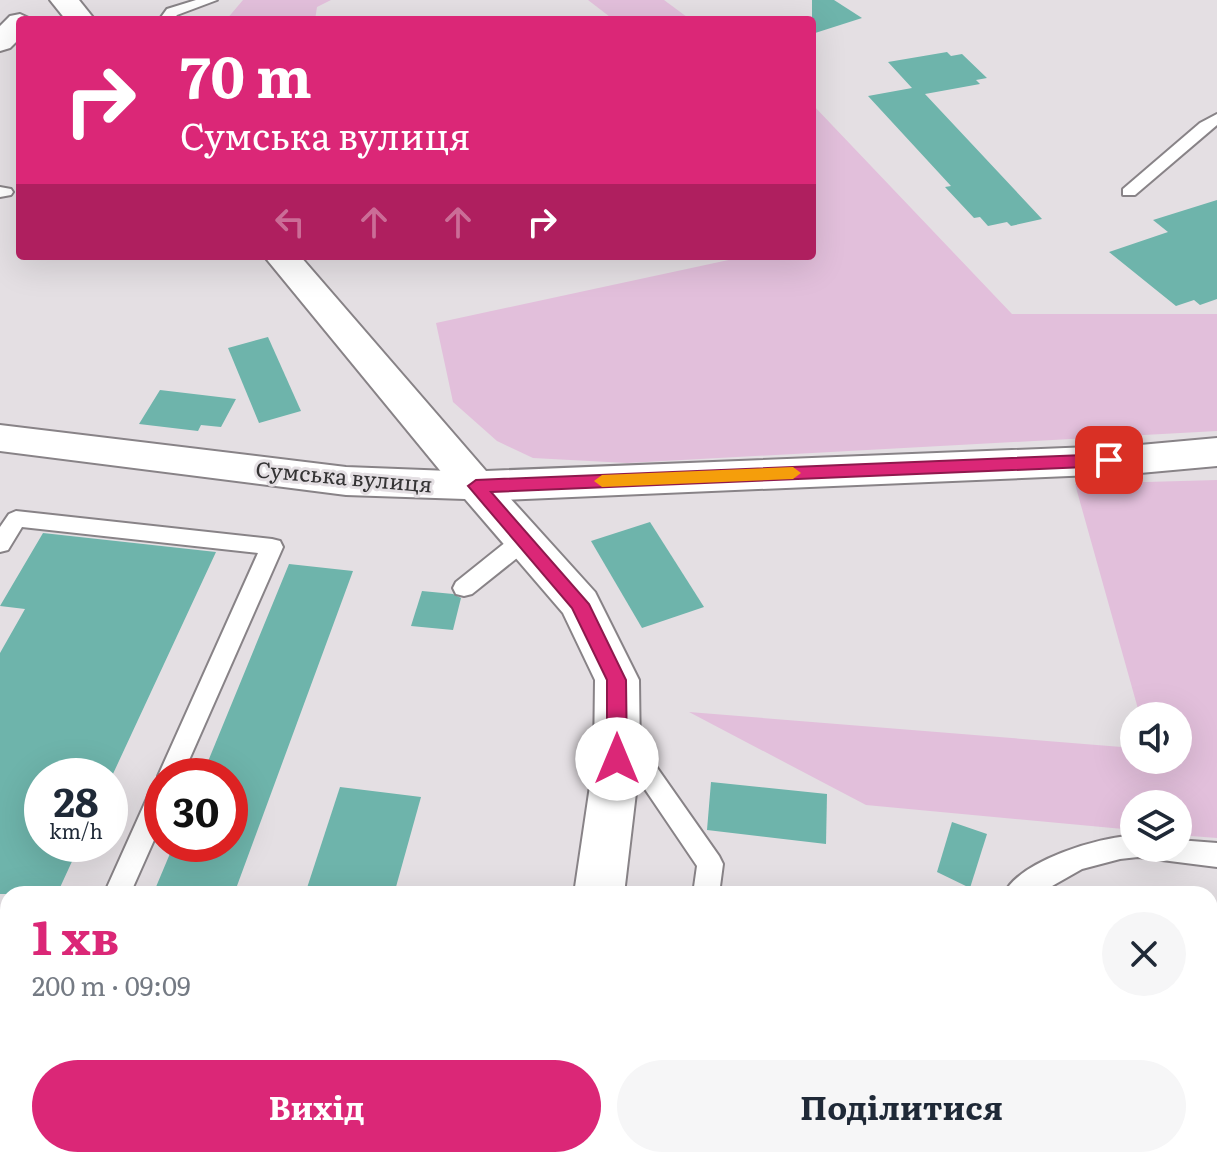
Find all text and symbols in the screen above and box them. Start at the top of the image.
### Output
text: 70 m [180,32,312,115]
icon: right [48,48,152,152]
text: Сумська вулиця [180,108,470,161]
icon: left [268,200,312,244]
icon: ahead [352,200,396,244]
icon: ahead [436,200,480,244]
icon: right [520,200,564,244]
pin [1075,426,1143,494]
icon: arrive [1087,438,1131,482]
street label: Сумська вулиця [254,451,434,500]
map controls [1120,702,1192,862]
button: sound [1120,702,1192,774]
position arrow [575,717,659,801]
speed limit sign: 30 [144,758,248,862]
text: 28 [53,770,99,829]
button: layers [1120,790,1192,862]
text: km/h [49,815,103,845]
text: 1 хв [32,899,119,970]
button: close [1102,912,1186,996]
text: 200 m · 09:09 [32,965,191,1004]
button: Вихід [32,1060,601,1152]
button: Поділитися [617,1060,1186,1152]

